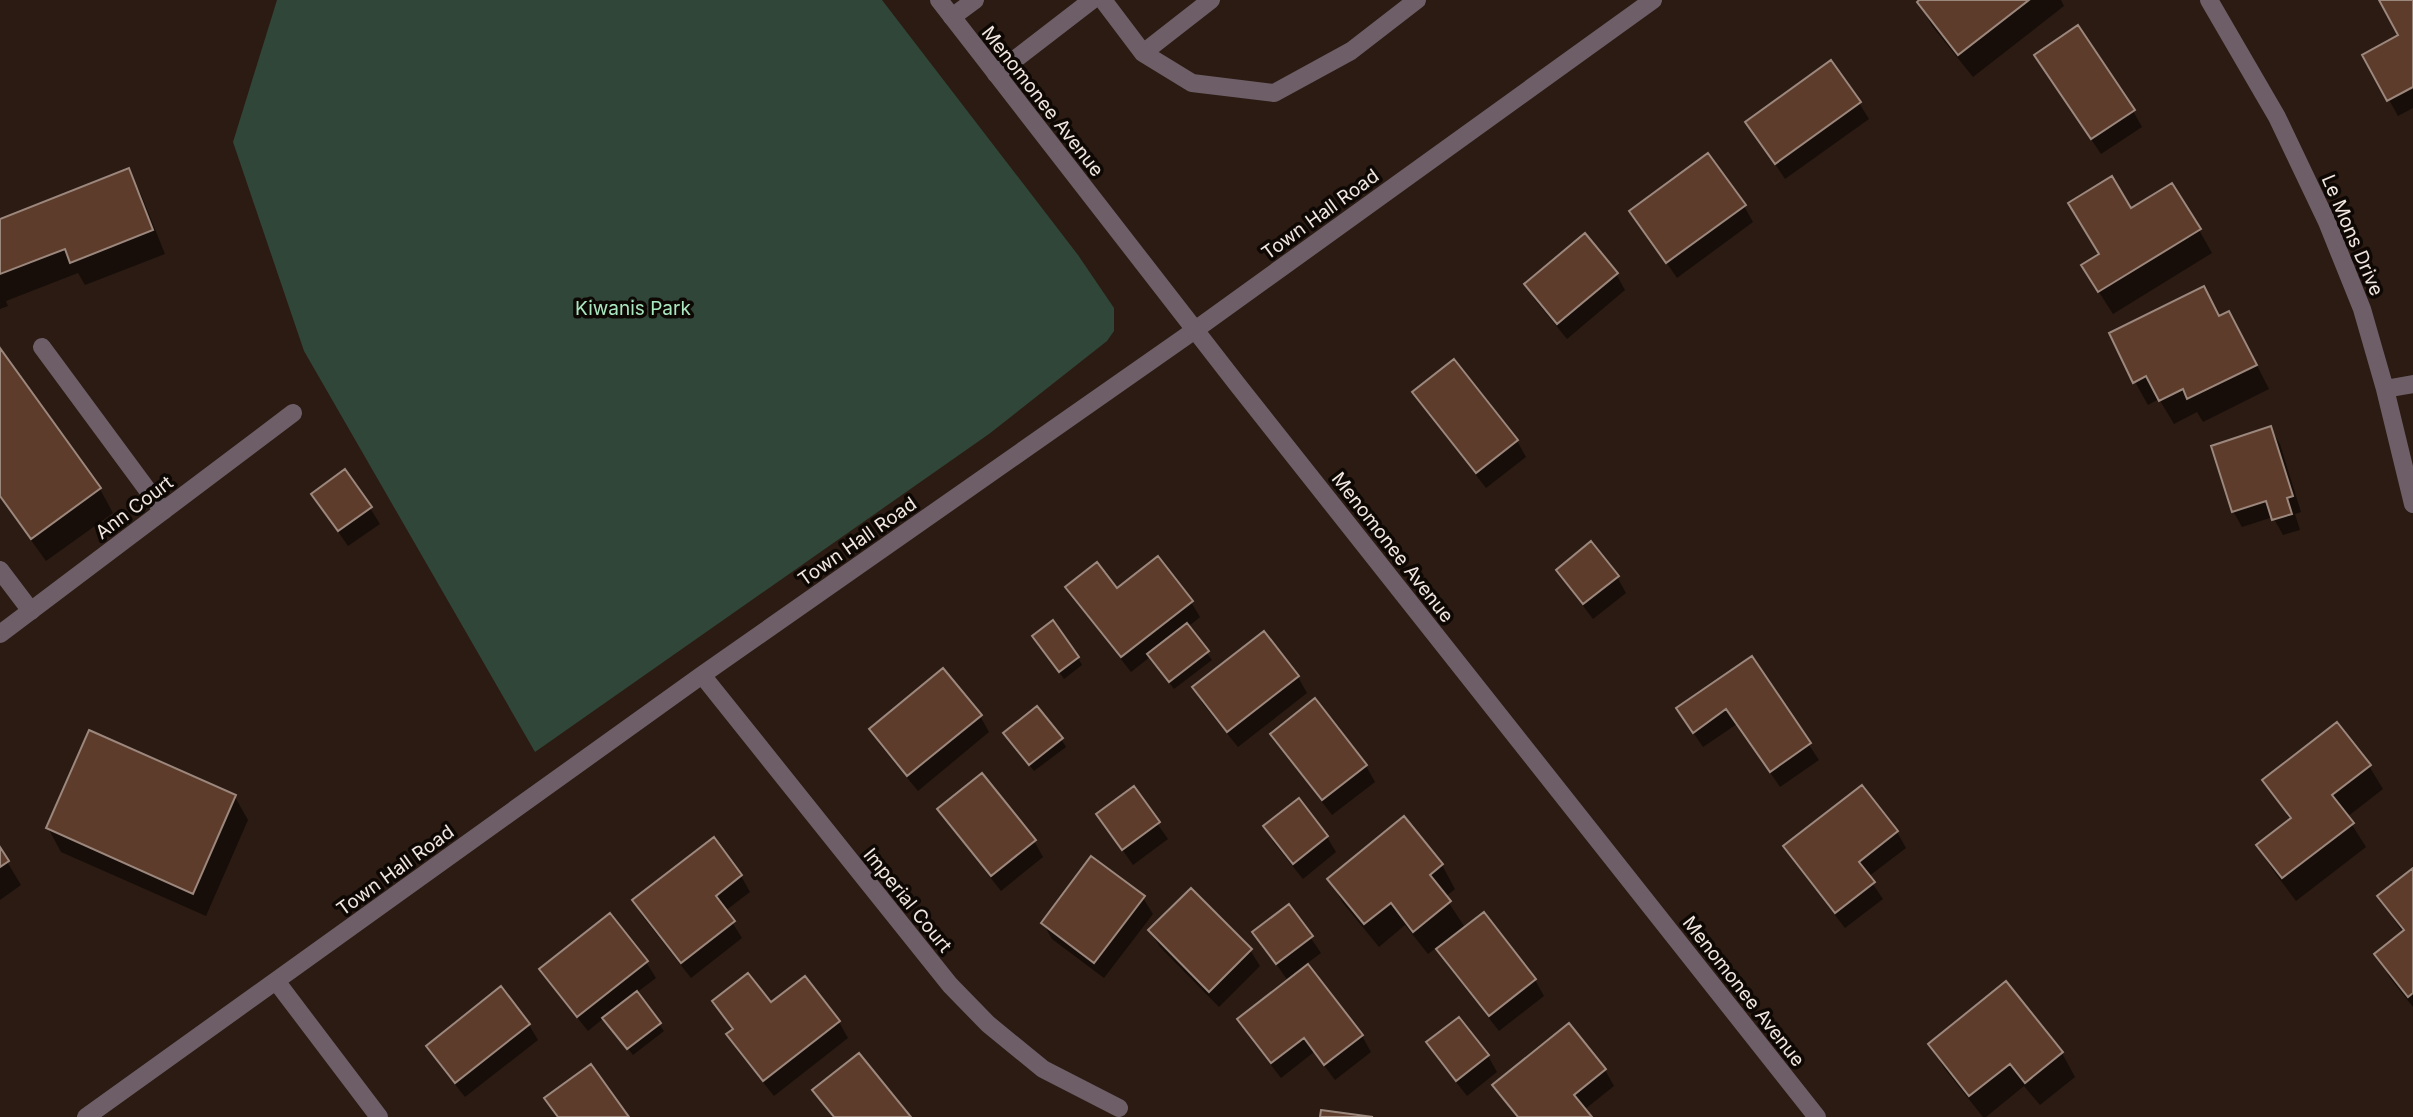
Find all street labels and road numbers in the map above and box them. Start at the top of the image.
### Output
street label: Menomonee Avenue [977,22,1108,181]
street label: Town Hall Road [1257,164,1383,265]
street label: Le Mons Drive [2317,171,2388,299]
street label: Menomonee Avenue [1327,468,1458,627]
street label: Ann Court [91,471,178,544]
street label: Town Hall Road [794,492,921,591]
street label: Town Hall Road [332,820,458,921]
street label: Imperial Court [859,844,957,957]
street label: Menomonee Avenue [1678,912,1809,1071]

